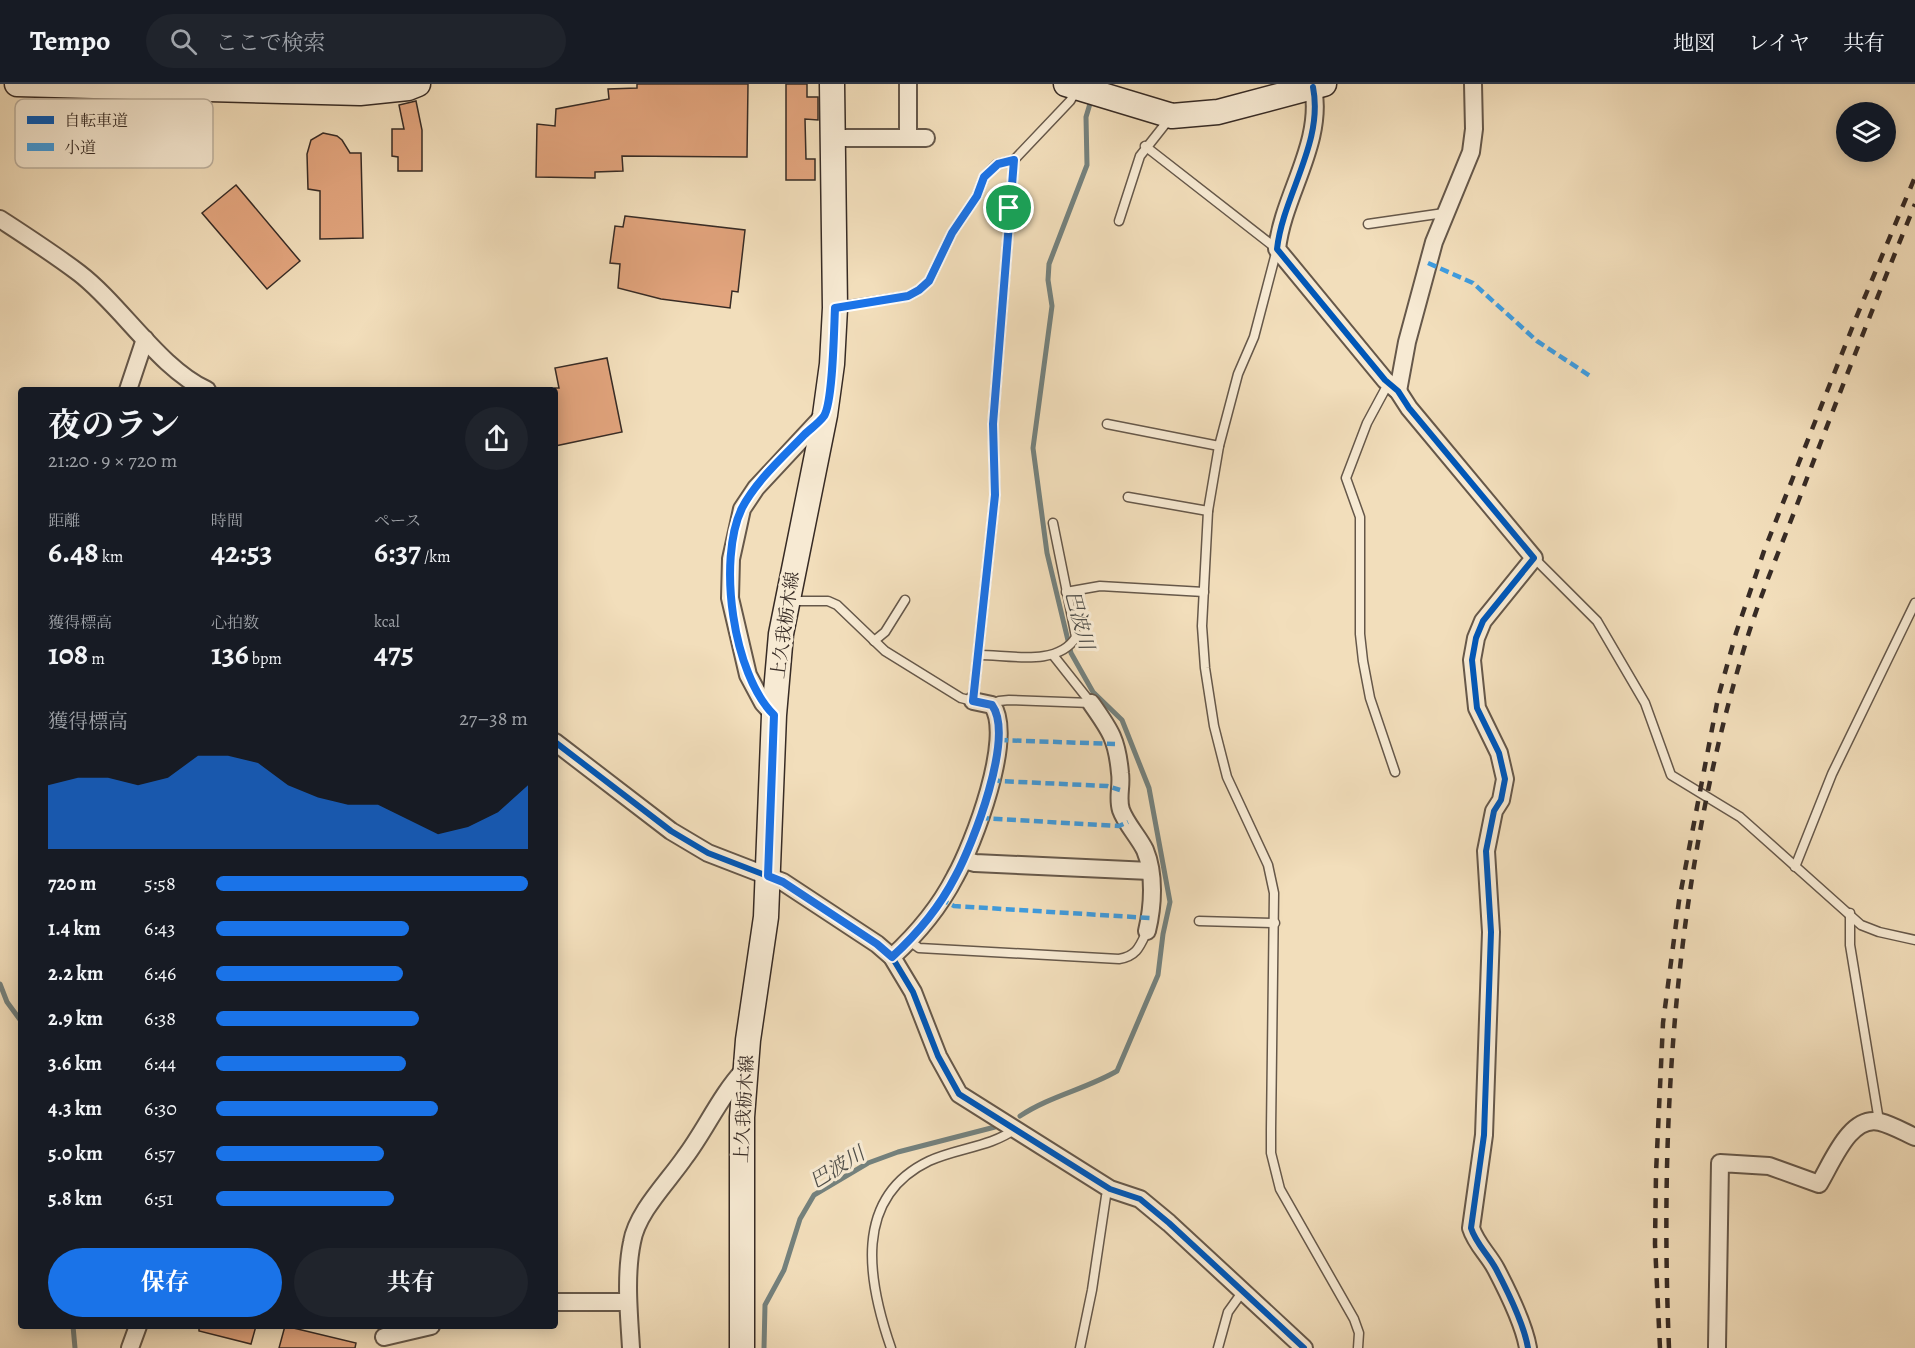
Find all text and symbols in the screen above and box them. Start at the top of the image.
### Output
search box [146,14,566,68]
text: Tempo [30,22,110,60]
icon: search [167,25,200,58]
text: ここで検索 [215,28,325,58]
text: 地図 [1673,29,1715,57]
text: レイヤ [1748,29,1810,57]
text: 共有 [1843,29,1885,57]
legend [15,99,213,168]
map controls [1836,102,1896,162]
button: layers [1836,102,1896,162]
text: 自転車道 [64,110,128,132]
text: 小道 [64,137,96,159]
pin [983,182,1034,233]
icon: arrive [992,191,1025,224]
text: 夜のラン [48,402,180,447]
button: share [465,407,528,470]
text: 21:20 · 9 × 720 m [48,447,177,474]
text: 距離 [48,510,80,532]
text: 時間 [211,510,243,532]
text: ペース [374,510,421,532]
text: 6.48 [48,532,99,572]
text: 42:53 [211,532,272,572]
text: 6:37 [374,532,421,572]
text: km [99,546,123,568]
text: /km [421,546,451,568]
street label: 上久我栃木線 [766,570,804,680]
water label: 巴波川 [1059,588,1101,655]
text: kcal [374,611,400,633]
text: 獲得標高 [48,612,112,634]
text: 心拍数 [211,612,259,634]
text: 475 [374,633,414,673]
text: 108 [48,634,88,674]
text: 136 [211,634,249,674]
text: m [88,648,105,670]
text: bpm [249,648,282,670]
text: 27–38 m [459,705,528,732]
text: 獲得標高 [48,708,128,735]
text: 720 m [48,870,97,897]
text: 5:58 [144,870,176,897]
text: 1.4 km [48,915,101,942]
text: 6:43 [144,915,175,942]
text: 2.2 km [48,960,103,987]
text: 6:46 [144,960,176,987]
text: 2.9 km [48,1005,103,1032]
text: 6:38 [144,1005,176,1032]
text: 3.6 km [48,1050,102,1077]
text: 6:44 [144,1050,176,1077]
street label: 上久我栃木線 [729,1054,759,1164]
text: 4.3 km [48,1095,102,1122]
text: 6:30 [144,1095,177,1122]
water label: 巴波川 [805,1139,872,1195]
text: 5.0 km [48,1140,103,1167]
text: 6:57 [144,1140,175,1167]
text: 5.8 km [48,1185,102,1212]
text: 6:51 [144,1185,173,1212]
button: 保存 [48,1248,282,1317]
button: 共有 [294,1248,528,1317]

